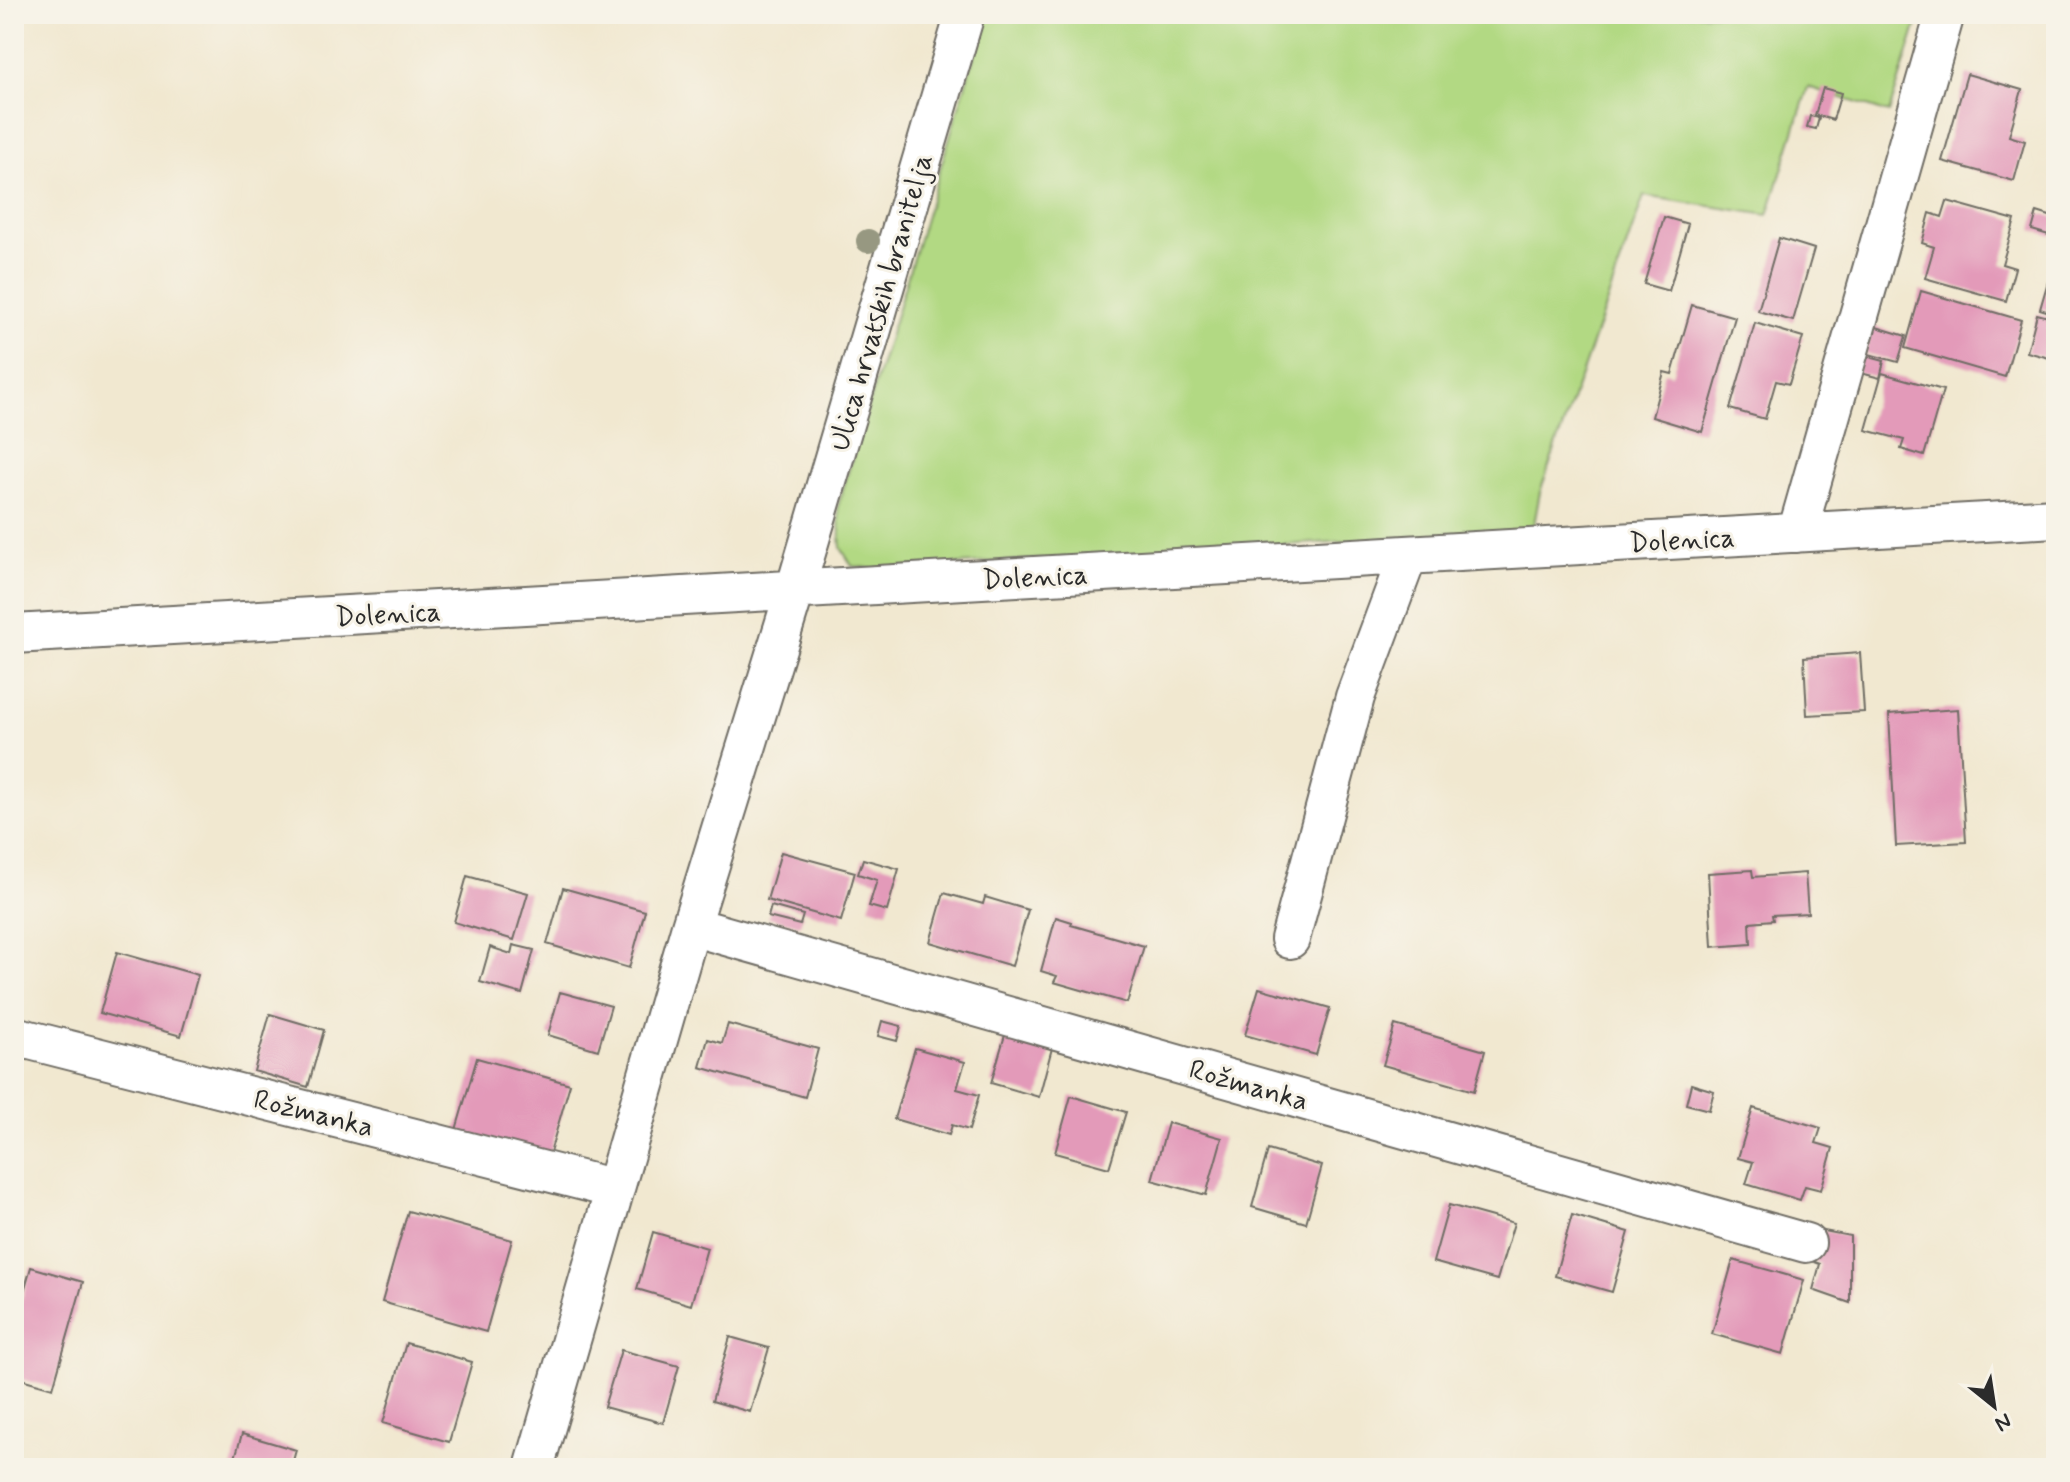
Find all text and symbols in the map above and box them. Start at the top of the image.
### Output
street label: Ulica hrvatskih branitelja [822,150,943,455]
street label: Dolenica [1628,520,1736,563]
street label: Dolenica [981,557,1089,600]
street label: Dolenica [334,594,442,637]
street label: Rožmanka [1185,1052,1312,1121]
street label: Rožmanka [250,1082,377,1147]
north arrow [1954,1366,2034,1446]
text: N [1990,1406,2016,1437]

